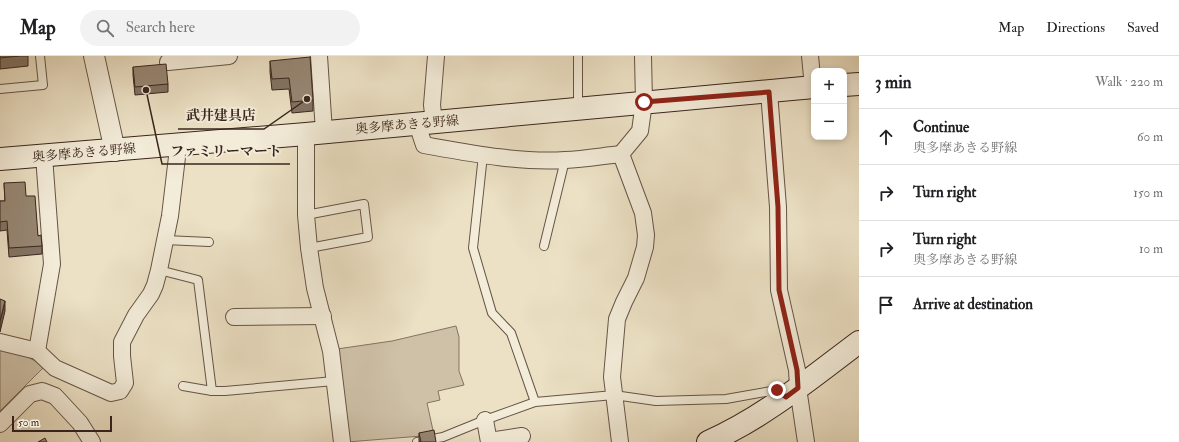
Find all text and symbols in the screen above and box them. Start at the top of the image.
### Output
search box [80,10,360,46]
text: Map [20,16,56,40]
icon: search [94,17,116,39]
text: Search here [126,18,195,37]
text: Map [998,19,1024,36]
text: Directions [1046,19,1105,36]
text: Saved [1127,19,1159,36]
map controls [811,68,847,140]
button: + [811,68,847,104]
text: 3 min [875,72,912,93]
text: Walk · 220 m [1095,74,1163,90]
route start [635,93,653,111]
callout: 武井建具店 [178,103,264,129]
button: − [811,104,847,140]
text: 武井建具店 [186,107,256,124]
street label: 奥多摩あきる野線 [354,112,460,138]
text: Continue [913,118,969,137]
icon: ahead [875,126,897,148]
text: 60 m [1137,129,1163,145]
callout: ファミリーマート [162,138,290,164]
street label: 奥多摩あきる野線 [31,140,137,166]
text: 奥多摩あきる野線 [913,140,1017,156]
text: ファミリーマート [170,143,282,160]
icon: right [875,182,897,204]
text: Turn right [913,183,976,202]
text: 150 m [1133,185,1163,201]
text: Turn right [913,230,976,249]
icon: right [875,238,897,260]
text: 10 m [1139,241,1163,257]
text: 奥多摩あきる野線 [913,252,1017,268]
icon: arrive [875,294,897,316]
text: Arrive at destination [913,295,1033,314]
route end [768,381,786,399]
scale bar [12,414,112,433]
text: 50 m [18,416,39,429]

